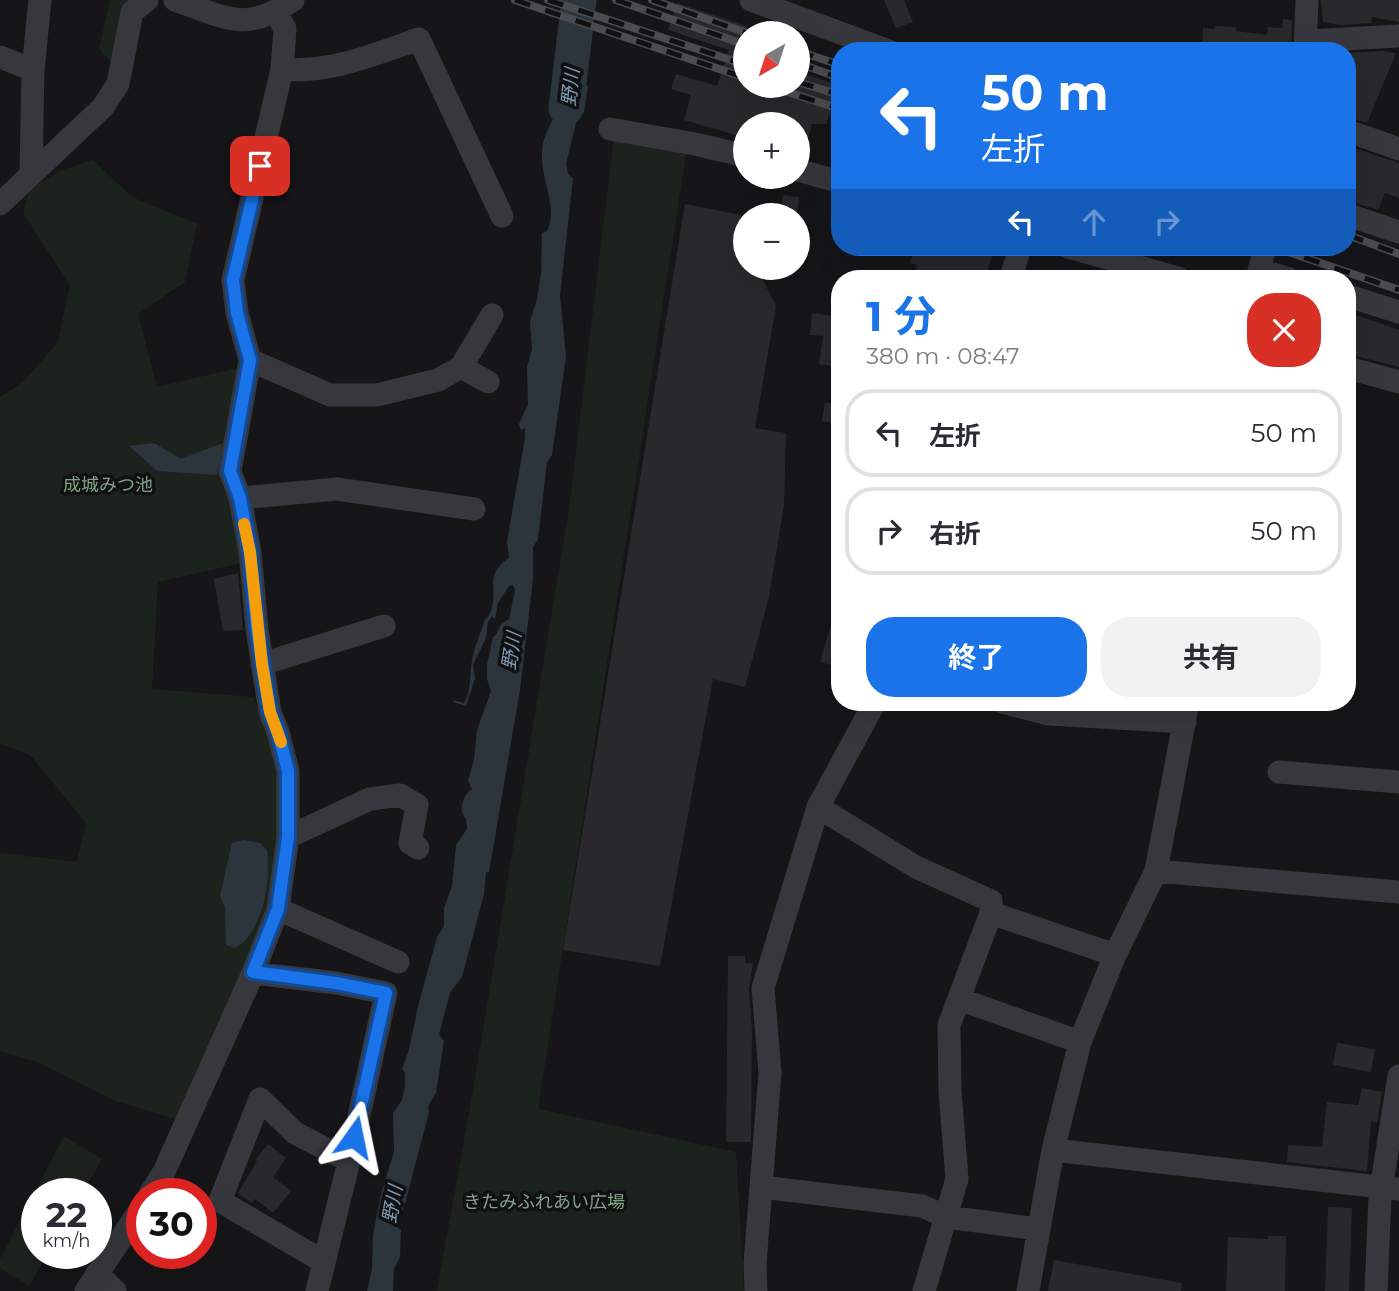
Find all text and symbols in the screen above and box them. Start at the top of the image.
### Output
north arrow [733,21,810,98]
map controls [733,21,810,280]
text: 50 m [981,63,1109,122]
water label: 野川 [557,65,584,107]
icon: left [866,70,957,161]
button: + [733,112,810,189]
text: 左折 [981,129,1045,168]
pin [230,136,290,196]
icon: arrive [241,147,279,185]
button: − [733,203,810,280]
icon: left [1002,203,1040,241]
icon: ahead [1075,203,1113,241]
icon: right [1148,203,1186,241]
text: 1 分 [866,290,936,342]
button: close [1247,293,1321,367]
text: 380 m · 08:47 [866,342,1020,370]
icon: left [870,414,908,452]
text: 50 m [1251,417,1317,449]
text: 左折 [929,420,981,452]
park label: 成城みつ池 [63,474,153,496]
icon: right [870,512,908,550]
text: 50 m [1251,515,1317,547]
text: 右折 [929,518,981,550]
button: 終了 [866,617,1087,697]
button: 共有 [1101,617,1321,697]
water label: 野川 [497,629,526,672]
position arrow [317,1100,391,1174]
speed limit sign: 30 [126,1178,217,1269]
water label: 野川 [378,1181,407,1225]
park label: きたみふれあい広場 [463,1191,625,1213]
text: 22 [46,1193,87,1236]
text: km/h [42,1230,91,1252]

